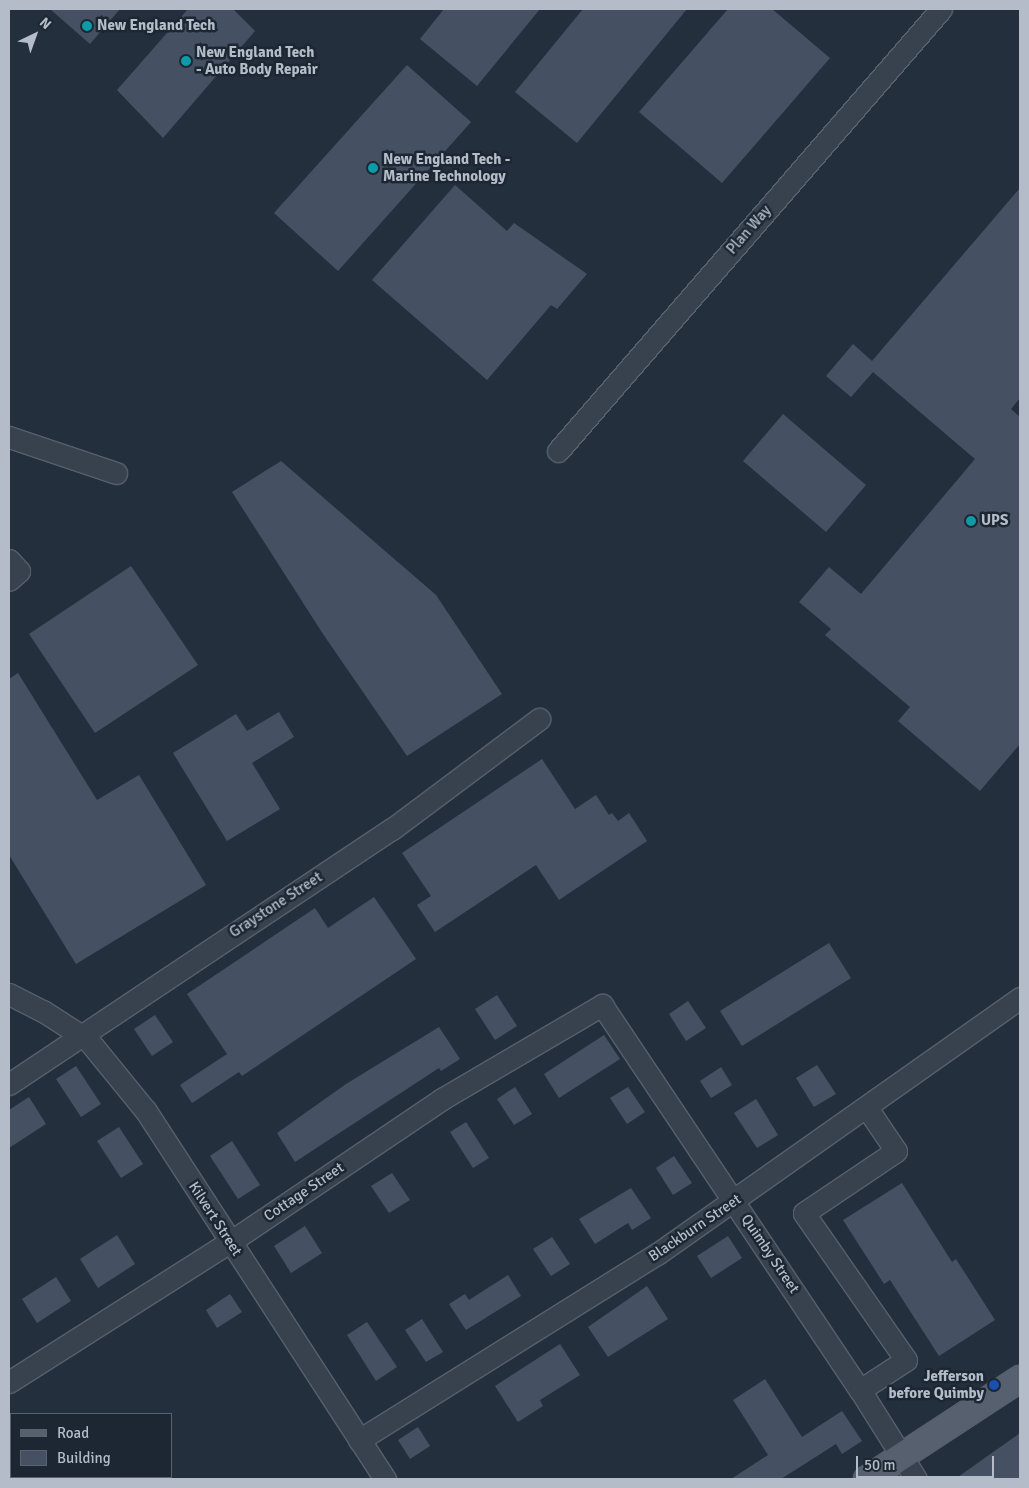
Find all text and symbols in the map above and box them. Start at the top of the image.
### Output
north arrow [10,10,60,60]
text: N [36,14,55,33]
place label: New England Tech [97,17,215,35]
marker: New England Tech [81,20,93,32]
place label: New England Tech - Auto Body Repair [196,43,318,78]
marker: New England Tech - Auto Body Repair [180,55,192,67]
place label: New England Tech - Marine Technology [383,150,510,185]
marker: New England Tech - Marine Technology [367,162,379,174]
street label: Plan Way [723,202,775,258]
place label: UPS [981,512,1008,530]
marker: UPS [965,515,977,527]
street label: Graystone Street [226,868,326,942]
street label: Cottage Street [261,1159,347,1225]
street label: Kilvert Street [184,1179,246,1259]
street label: Blackburn Street [645,1190,745,1266]
street label: Quimby Street [737,1211,803,1297]
place label: Jefferson before Quimby [889,1367,984,1402]
marker: Jefferson before Quimby [988,1379,1000,1391]
legend [10,1413,172,1478]
text: Road [57,1424,89,1442]
scale bar [859,1446,996,1478]
text: Building [57,1449,111,1467]
text: 50 m [864,1456,895,1474]

